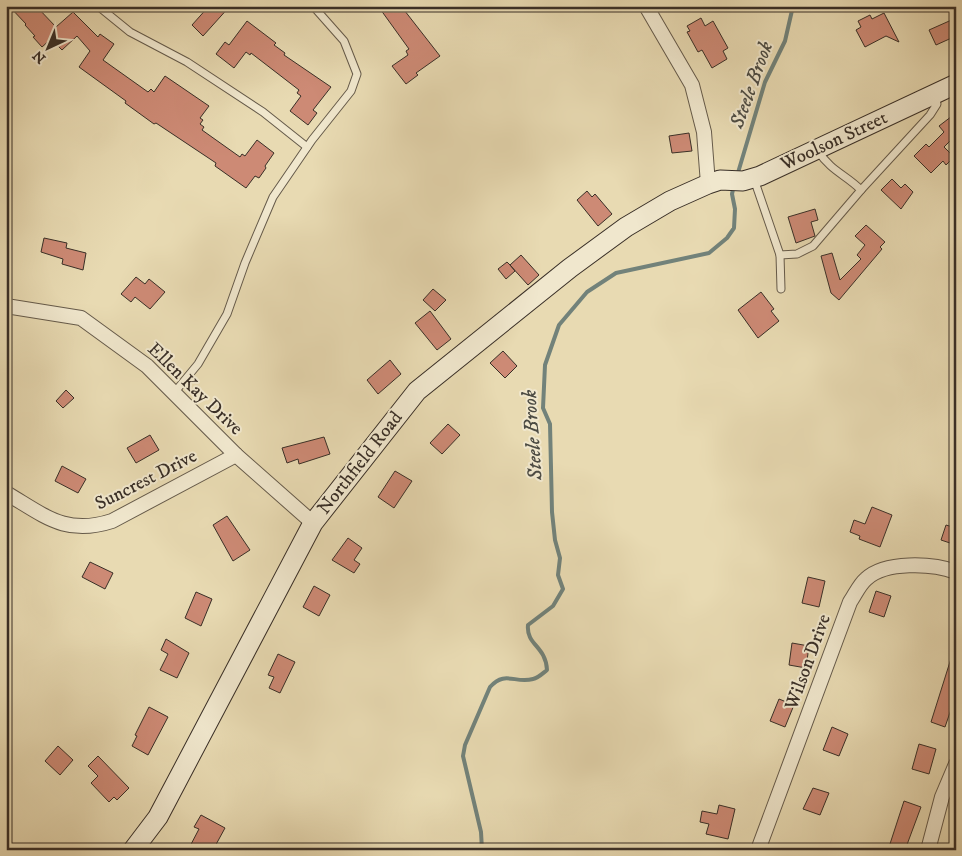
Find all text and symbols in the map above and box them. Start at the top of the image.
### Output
north arrow [22,22,72,72]
water label: Steele Brook [724,38,779,133]
text: N [29,46,50,67]
street label: Woolson Street [776,106,891,176]
street label: Ellen Kay Drive [143,338,247,440]
water label: Steele Brook [517,388,549,482]
street label: Northfield Road [313,406,408,519]
street label: Suncrest Drive [91,445,201,515]
street label: Wilson Drive [780,611,836,714]

